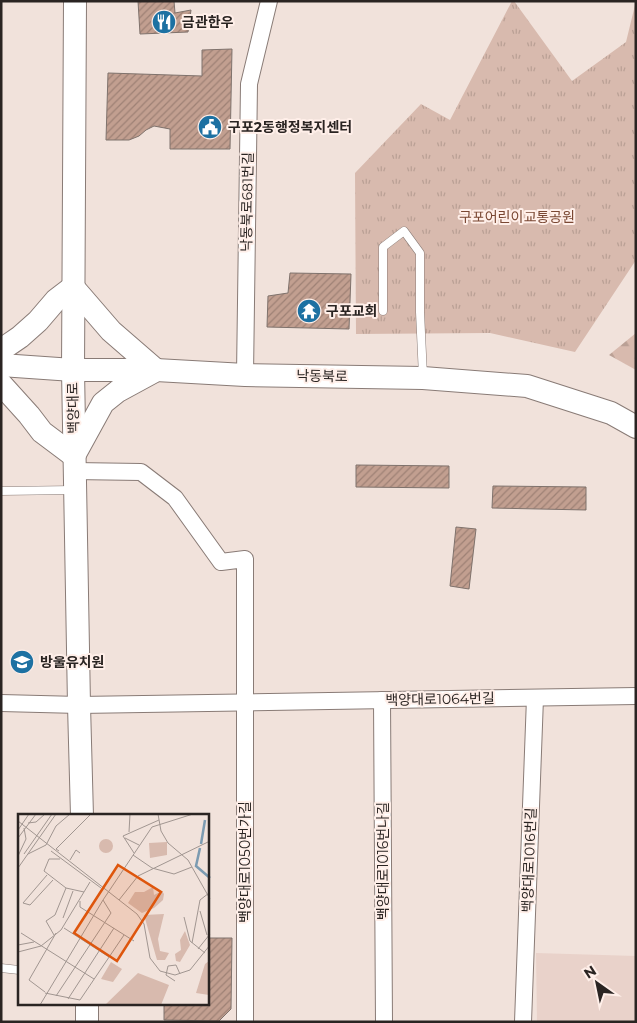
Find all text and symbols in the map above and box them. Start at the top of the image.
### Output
restaurant icon: 금관한우 [151,9,177,35]
place label: 금관한우 [182,13,234,31]
public building icon: 구포2동행정복지센터 [197,114,223,140]
place label: 구포2동행정복지센터 [228,118,352,136]
street label: 낙동북로681번길 [237,152,257,252]
park label: 구포어린이교통공원 [459,208,575,226]
temple icon: 구포교회 [296,298,322,324]
place label: 구포교회 [326,302,378,320]
street label: 낙동북로 [296,367,348,385]
street label: 백양대로 [64,382,82,434]
school or university icon: 방울유치원 [9,649,35,675]
place label: 방울유치원 [40,653,104,671]
street label: 백양대로1064번길 [385,689,495,709]
street label: 백양대로1050번가길 [236,801,254,923]
street label: 백양대로1016번나길 [374,802,392,920]
street label: 백양대로1016번길 [518,807,540,913]
inset map [18,814,209,1006]
north arrow [572,958,622,1008]
text: N [580,961,600,983]

